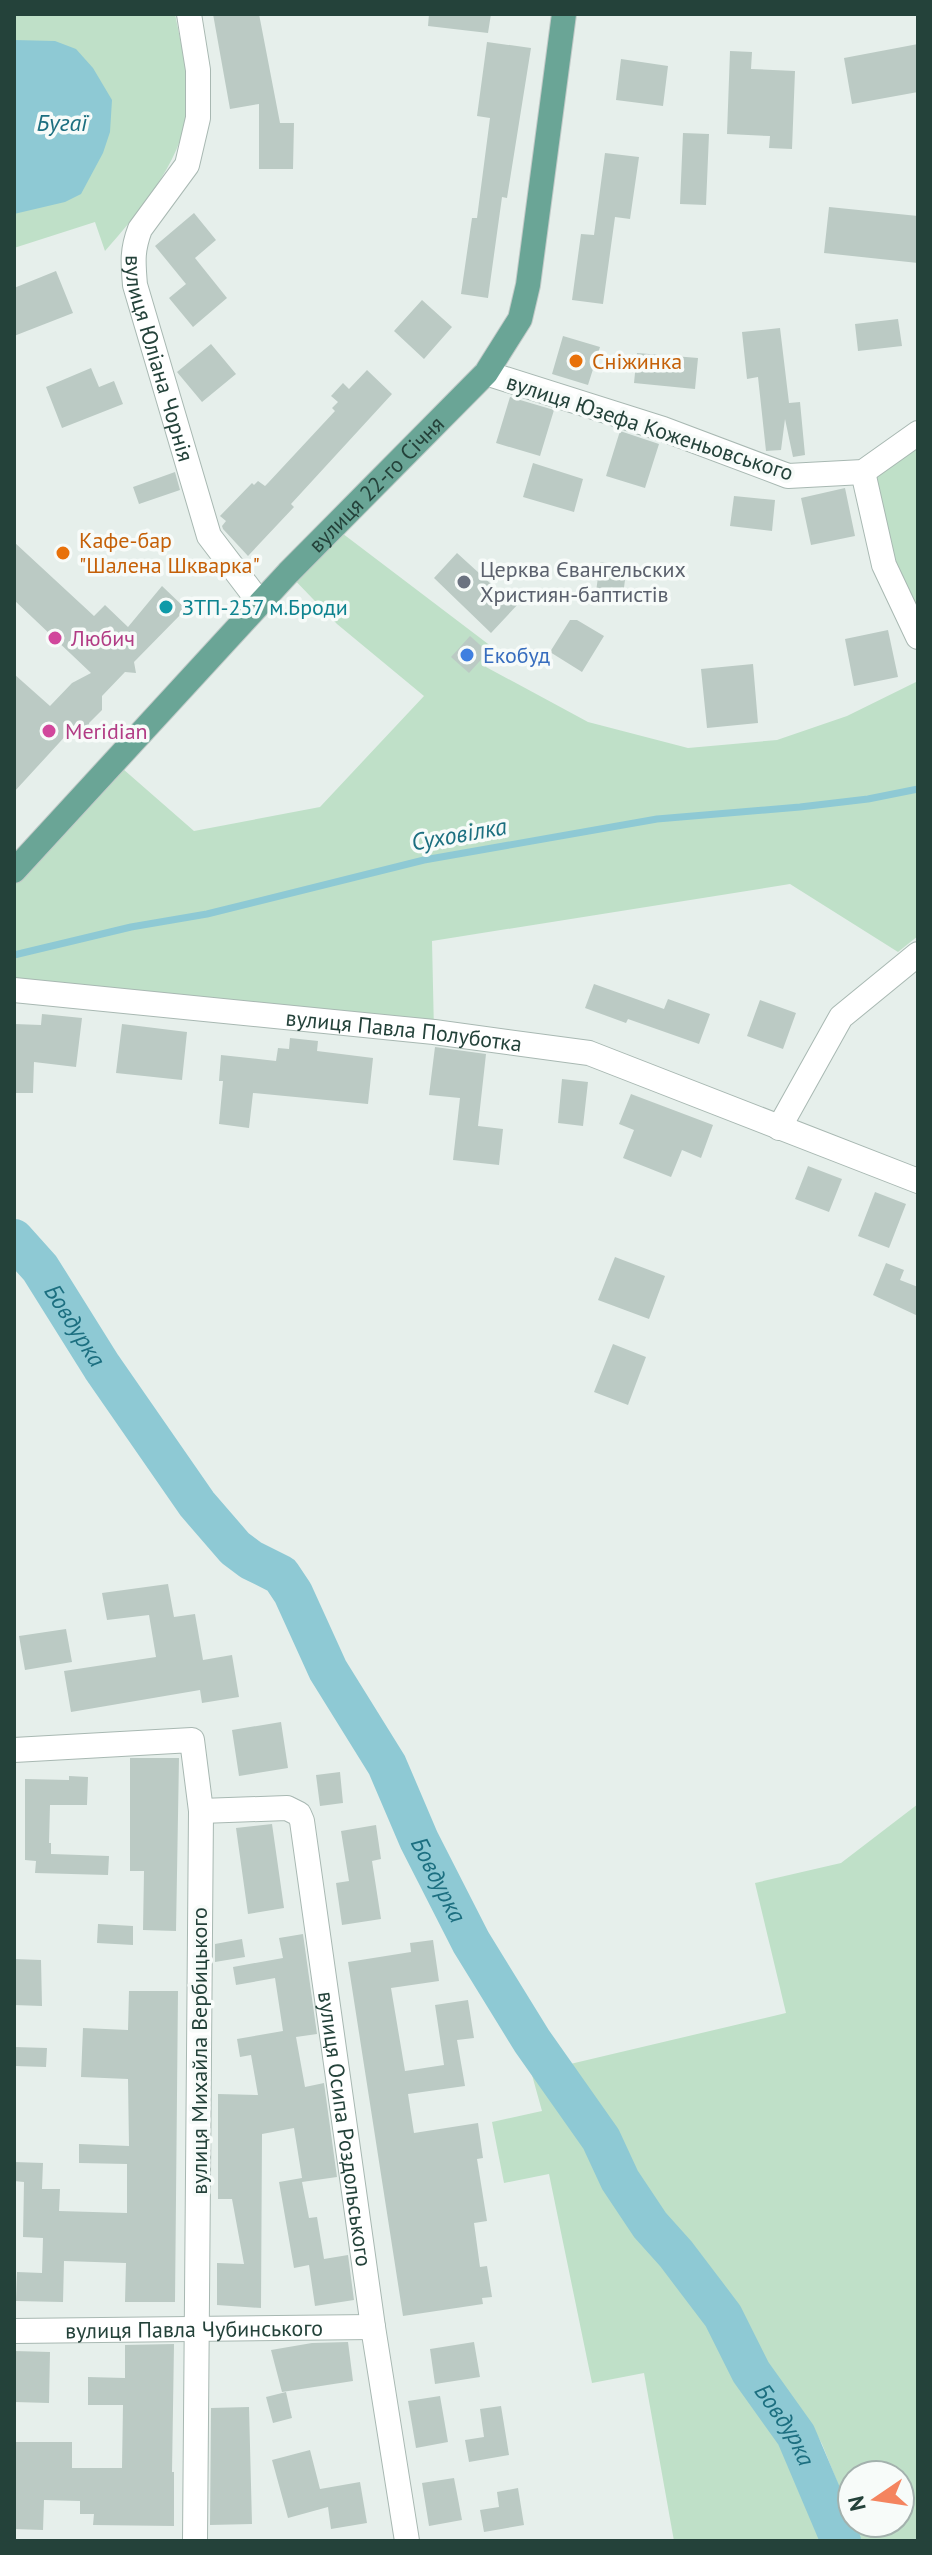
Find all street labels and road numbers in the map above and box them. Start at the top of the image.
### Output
street label: вулиця Юліана Чорнія [120,255,200,465]
street label: вулиця Юзефа Коженьовського [503,367,797,487]
street label: вулиця 22-го Січня [302,410,450,558]
street label: вулиця Павла Полуботка [284,1003,524,1058]
street label: вулиця Михайла Вербицького [185,1907,213,2195]
street label: вулиця Осипа Роздольського [312,1990,378,2268]
street label: вулиця Павла Чубинського [65,2314,323,2344]

